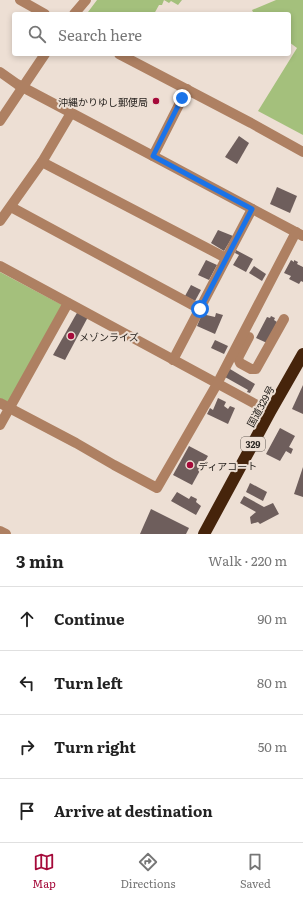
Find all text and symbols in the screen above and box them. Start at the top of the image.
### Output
search box [12,12,291,56]
icon: search [26,23,48,45]
text: Search here [58,23,142,46]
route end [173,89,191,107]
place label: 沖縄かりゆし郵便局 [58,94,148,109]
marker: 沖縄かりゆし郵便局 [151,96,161,106]
route start [191,300,209,318]
place label: メゾンライズ [79,329,139,344]
marker: メゾンライズ [66,331,76,341]
street label: 国道329号 [242,383,278,429]
road number: 329 [241,437,265,451]
place label: ディアコート [198,458,257,473]
marker: ディアコート [185,460,195,470]
text: 3 min [16,548,64,573]
text: Walk · 220 m [208,551,287,570]
text: Continue [54,607,124,630]
icon: ahead [16,608,38,630]
text: 90 m [257,609,287,628]
text: Turn left [54,671,123,694]
icon: left [16,672,38,694]
text: 80 m [257,673,287,692]
text: Turn right [54,735,136,758]
icon: right [16,736,38,758]
text: 50 m [258,737,287,756]
text: Arrive at destination [54,799,213,822]
icon: arrive [16,800,38,822]
tab: Map [32,851,56,891]
tab: Directions [120,851,175,891]
tab: Saved [240,851,271,891]

